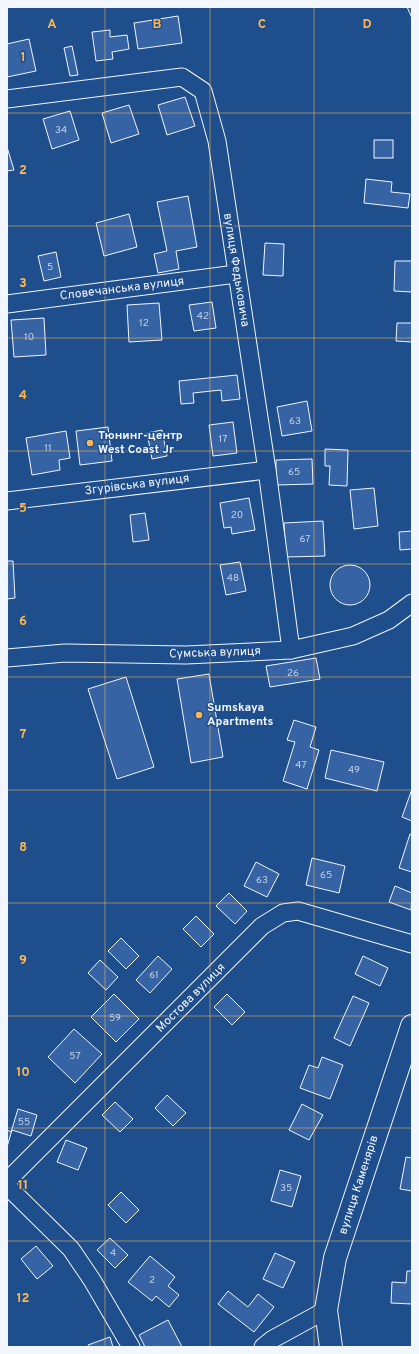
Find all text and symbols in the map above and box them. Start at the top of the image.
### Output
text: A [47,17,57,33]
text: B [153,17,162,33]
text: C [258,17,266,33]
text: D [362,17,372,33]
text: 1 [20,50,26,66]
house number: 34 [55,124,67,137]
text: 2 [19,163,27,179]
street label: вулиця Федьковича [219,212,253,328]
house number: 5 [47,261,53,274]
street label: Словечанська вулиця [59,273,185,305]
text: 3 [19,276,27,292]
house number: 42 [197,310,209,323]
house number: 12 [139,317,149,330]
house number: 10 [24,331,34,344]
text: 4 [19,388,27,404]
house number: 63 [289,415,301,428]
place label: Тюнинг-центр West Coast Jr [98,428,183,458]
house number: 17 [219,433,227,446]
marker: Тюнинг-центр West Coast Jr [85,438,95,448]
house number: 11 [44,442,52,455]
house number: 65 [288,466,300,479]
street label: Згурівська вулиця [84,471,190,499]
text: 5 [19,501,27,517]
house number: 20 [231,509,243,522]
house number: 67 [300,533,311,546]
house number: 48 [227,572,239,585]
text: 6 [19,614,27,630]
street label: Сумська вулиця [169,643,261,663]
house number: 26 [287,667,299,680]
place label: Sumskaya Apartments [207,700,273,730]
marker: Sumskaya Apartments [194,710,204,720]
text: 7 [20,727,27,743]
house number: 47 [295,759,307,772]
house number: 49 [348,764,360,777]
text: 8 [19,840,27,856]
house number: 65 [320,869,332,882]
house number: 63 [256,874,268,887]
text: 9 [19,953,27,969]
street label: Мостова вулиця [153,960,229,1036]
house number: 61 [149,969,159,982]
house number: 59 [109,1012,121,1025]
house number: 57 [69,1050,81,1063]
text: 10 [16,1065,30,1081]
house number: 55 [18,1116,30,1129]
street label: вулиця Каменярів [335,1133,383,1237]
text: 11 [18,1178,28,1194]
house number: 35 [280,1182,292,1195]
house number: 4 [110,1247,116,1260]
house number: 2 [149,1274,155,1287]
text: 12 [16,1291,30,1307]

